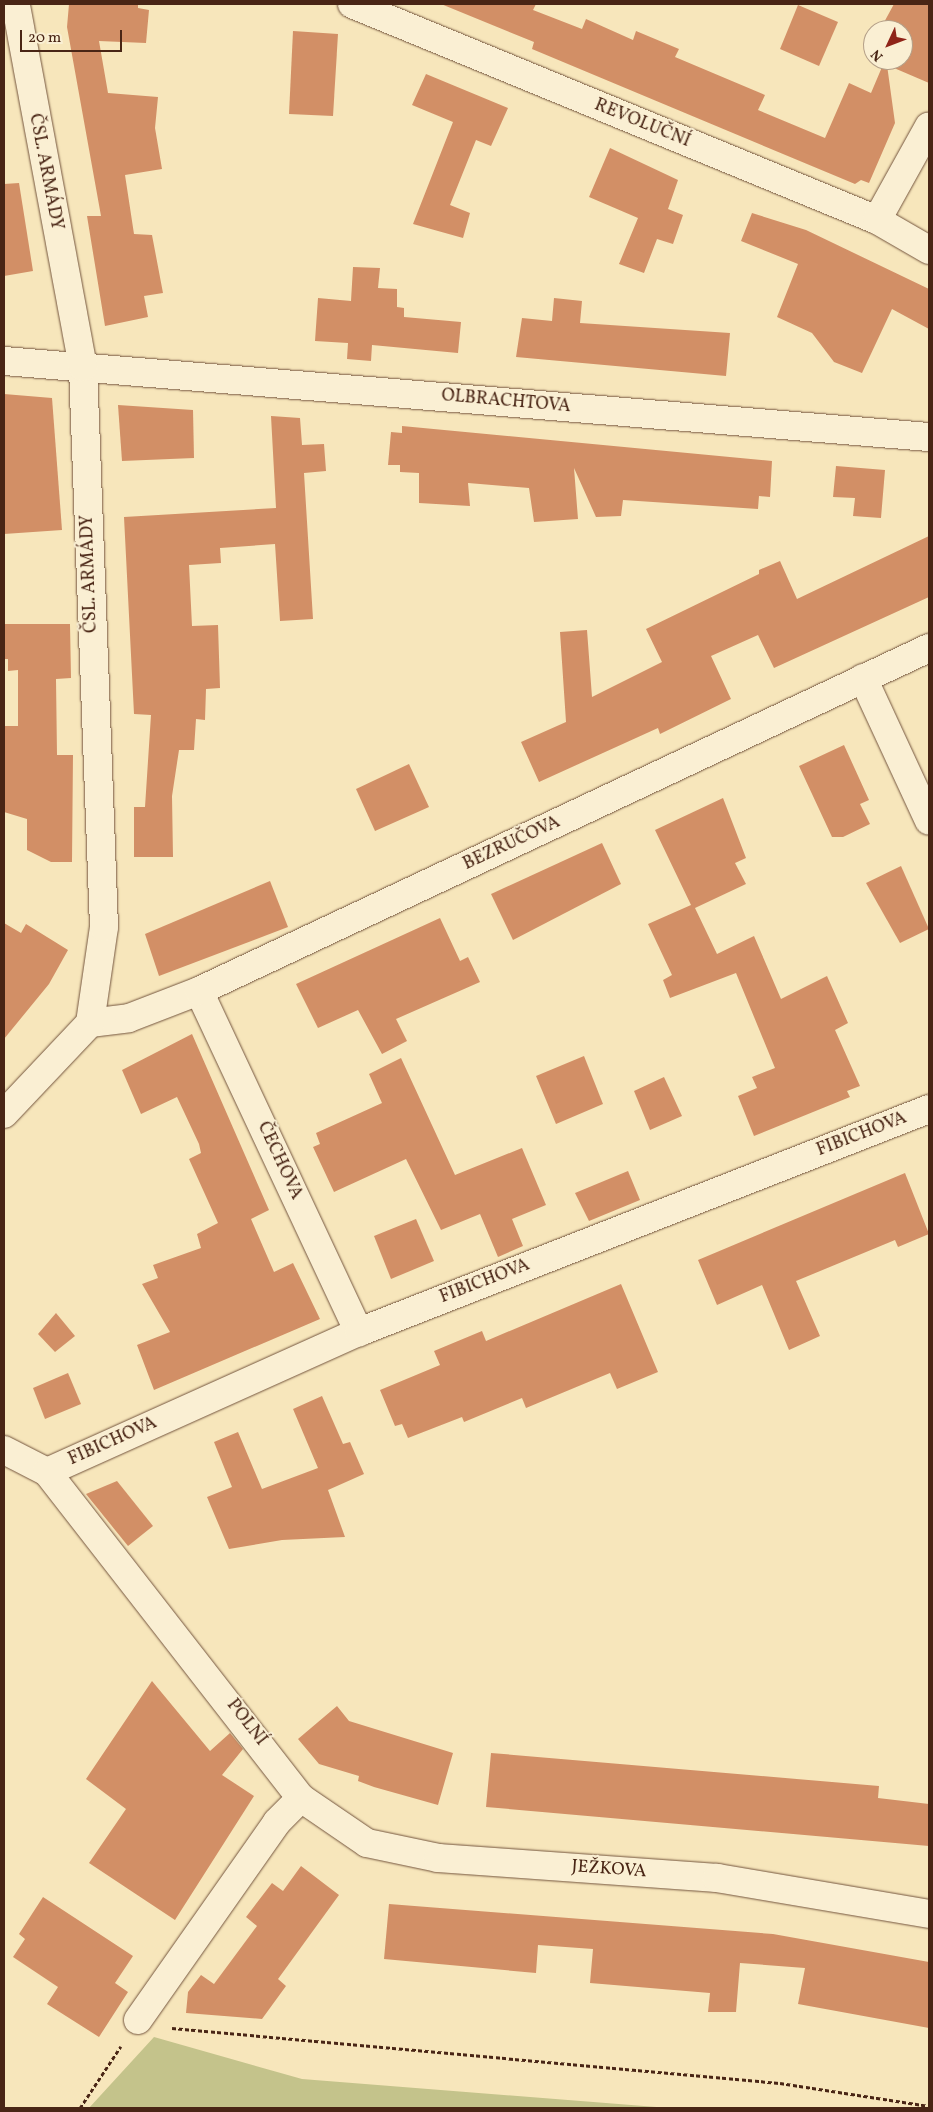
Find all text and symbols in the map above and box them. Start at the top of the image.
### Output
scale bar [22,20,125,52]
north arrow [863,20,913,70]
text: 20 m [28,28,61,49]
text: N [867,45,888,65]
street label: REVOLUČNÍ [591,95,693,153]
street label: ČSL. ARMÁDY [23,112,67,232]
street label: OLBRACHTOVA [440,386,572,418]
street label: ČSL. ARMÁDY [77,515,103,633]
street label: BEZRUČOVA [460,812,564,876]
street label: FIBICHOVA [814,1108,910,1162]
street label: ČECHOVA [252,1119,306,1203]
street label: FIBICHOVA [437,1255,533,1309]
street label: FIBICHOVA [65,1413,161,1471]
street label: POLNÍ [221,1695,271,1751]
street label: JEŽKOVA [571,1857,647,1883]

